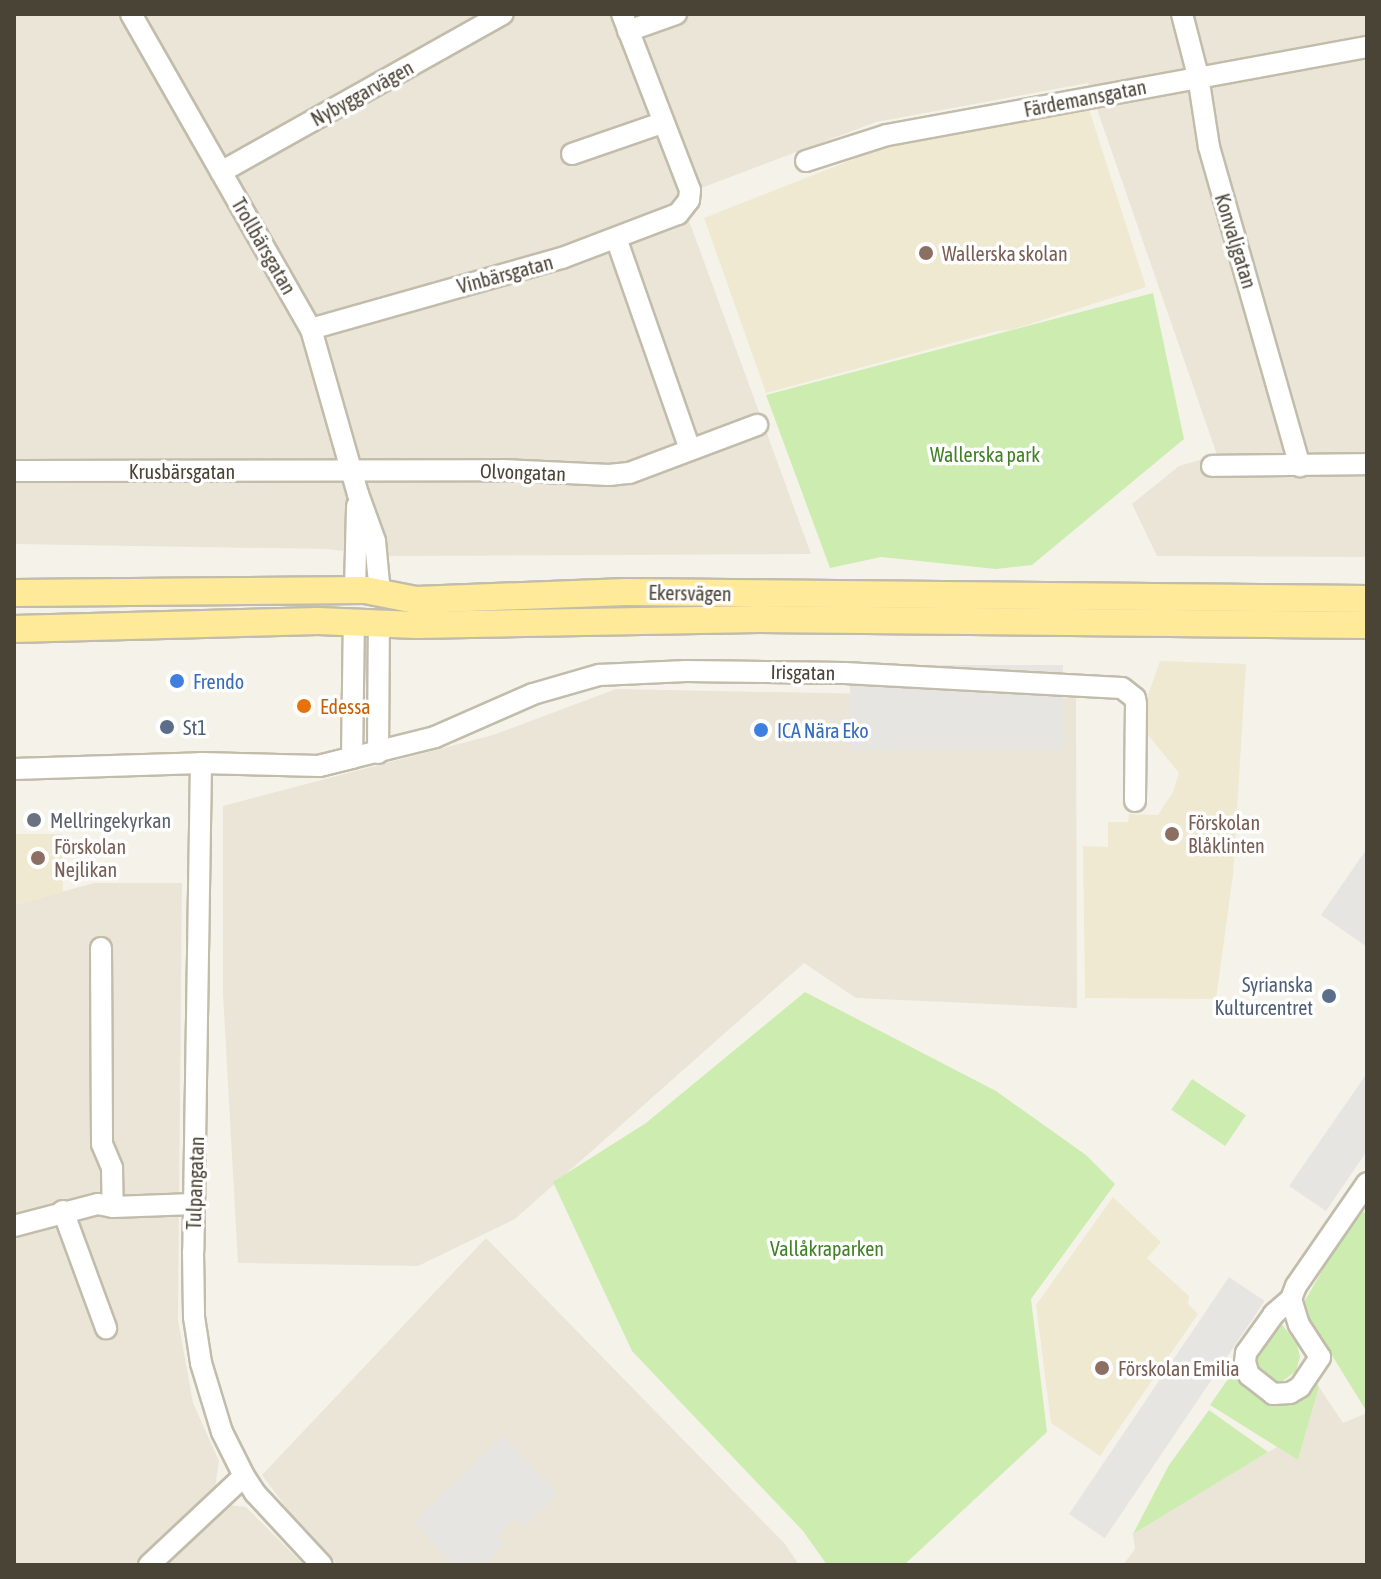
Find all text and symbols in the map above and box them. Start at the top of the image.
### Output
street label: Nybyggarvägen [307,55,417,131]
street label: Färdemansgatan [1022,74,1148,122]
street label: Konvaljgatan [1210,191,1262,291]
street label: Trollbärsgatan [227,193,301,299]
place label: Wallerska skolan [942,241,1068,265]
marker: Wallerska skolan [917,244,935,262]
street label: Vinbärsgatan [455,250,555,298]
park label: Wallerska park [930,442,1040,466]
street label: Krusbärsgatan [129,459,235,483]
street label: Olvongatan [480,459,566,485]
street label: Ekersvägen [648,580,732,606]
street label: Irisgatan [770,659,836,685]
place label: Frendo [193,669,244,693]
marker: Frendo [168,672,186,690]
place label: Edessa [320,694,370,718]
marker: Edessa [295,697,313,715]
place label: St1 [183,715,207,739]
marker: St1 [158,718,176,736]
place label: ICA Nära Eko [777,718,869,742]
marker: ICA Nära Eko [752,721,770,739]
place label: Mellringekyrkan [50,808,171,832]
place label: Förskolan Blåklinten [1188,810,1265,857]
marker: Mellringekyrkan [25,811,43,829]
marker: Förskolan Blåklinten [1163,825,1181,843]
place label: Förskolan Nejlikan [54,834,126,881]
marker: Förskolan Nejlikan [29,849,47,867]
place label: Syrianska Kulturcentret [1214,972,1313,1019]
marker: Syrianska Kulturcentret [1320,987,1338,1005]
street label: Tulpangatan [181,1136,209,1230]
park label: Vallåkraparken [770,1236,884,1260]
place label: Förskolan Emilia [1118,1356,1240,1380]
marker: Förskolan Emilia [1093,1359,1111,1377]

